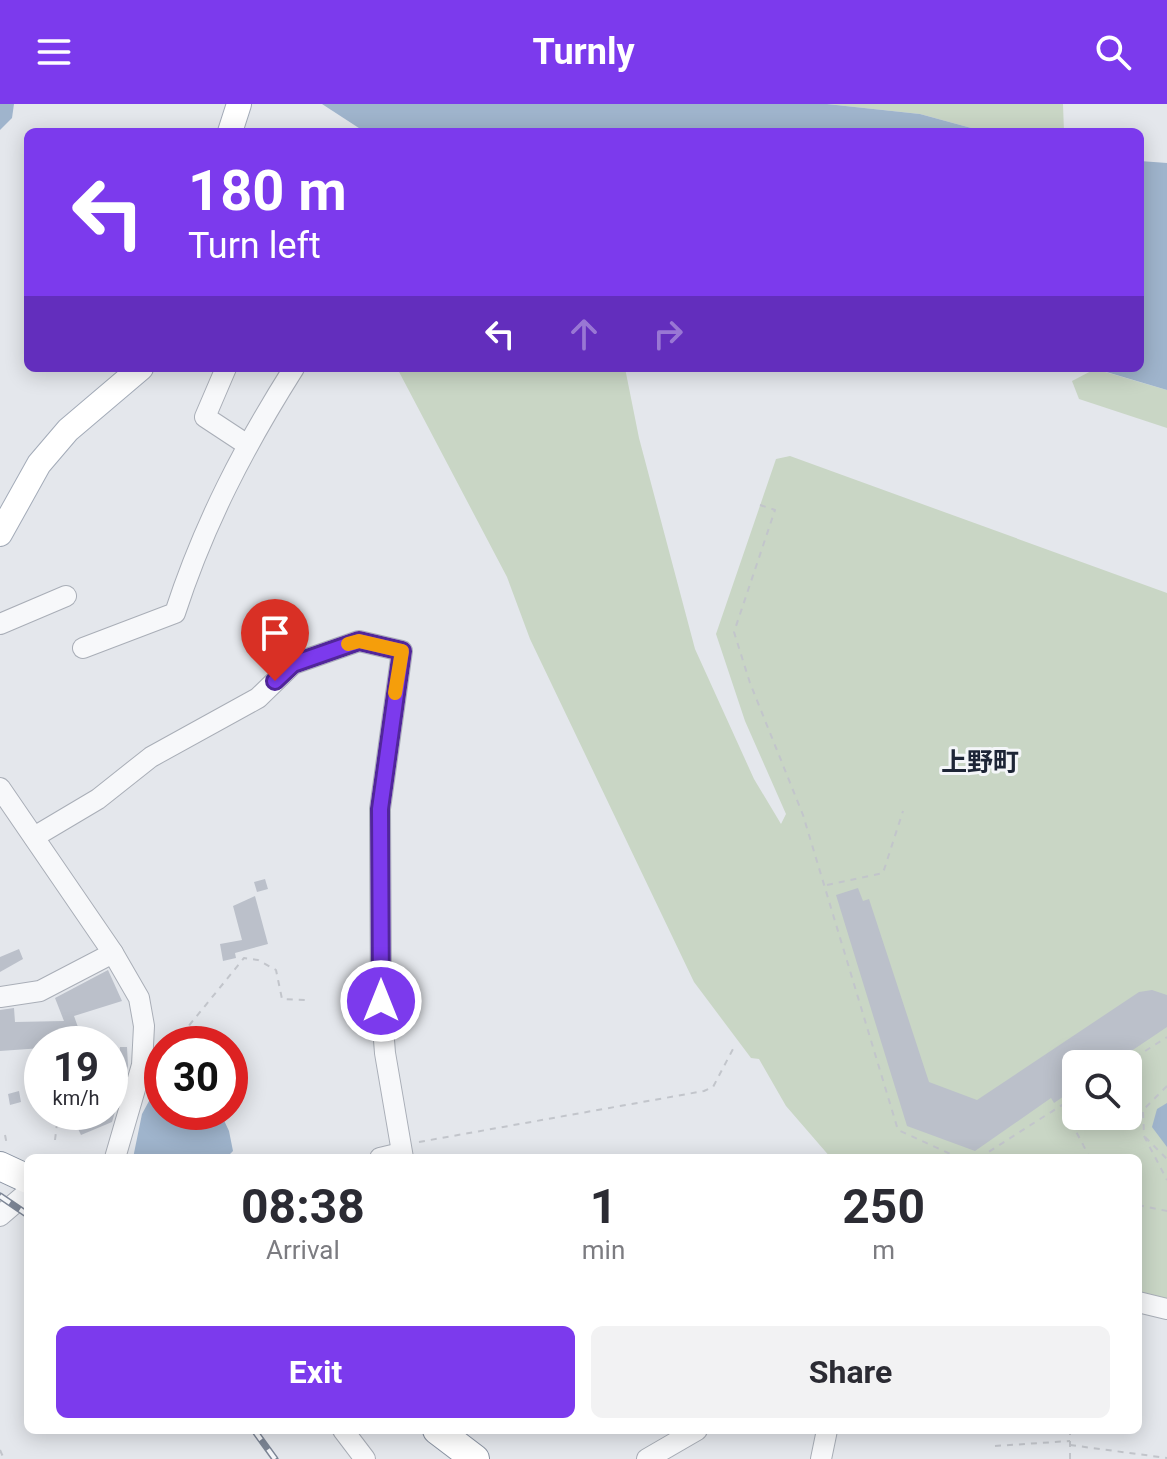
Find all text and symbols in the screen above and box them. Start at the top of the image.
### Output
icon: menu [32,30,76,74]
icon: search [1091,30,1135,74]
text: Turnly [532,31,635,73]
text: 180 m [188,158,347,224]
icon: left [56,160,160,264]
text: Turn left [188,225,321,267]
icon: left [478,312,522,356]
icon: ahead [562,312,606,356]
icon: right [646,312,690,356]
pin [241,599,309,681]
icon: arrive [253,611,297,655]
district label: 上野町 [941,747,1019,777]
position arrow [339,959,423,1043]
speed limit sign: 30 [144,1026,248,1130]
text: 19 [53,1044,99,1091]
map controls [1062,1050,1142,1130]
button: search [1062,1050,1142,1130]
text: km/h [53,1086,99,1110]
text: 08:38 [241,1178,365,1235]
text: 1 [590,1178,617,1235]
text: 250 [842,1178,925,1235]
text: Arrival [266,1235,340,1265]
text: min [582,1235,625,1265]
text: m [872,1235,895,1265]
button: Exit [56,1326,575,1418]
button: Share [591,1326,1110,1418]

